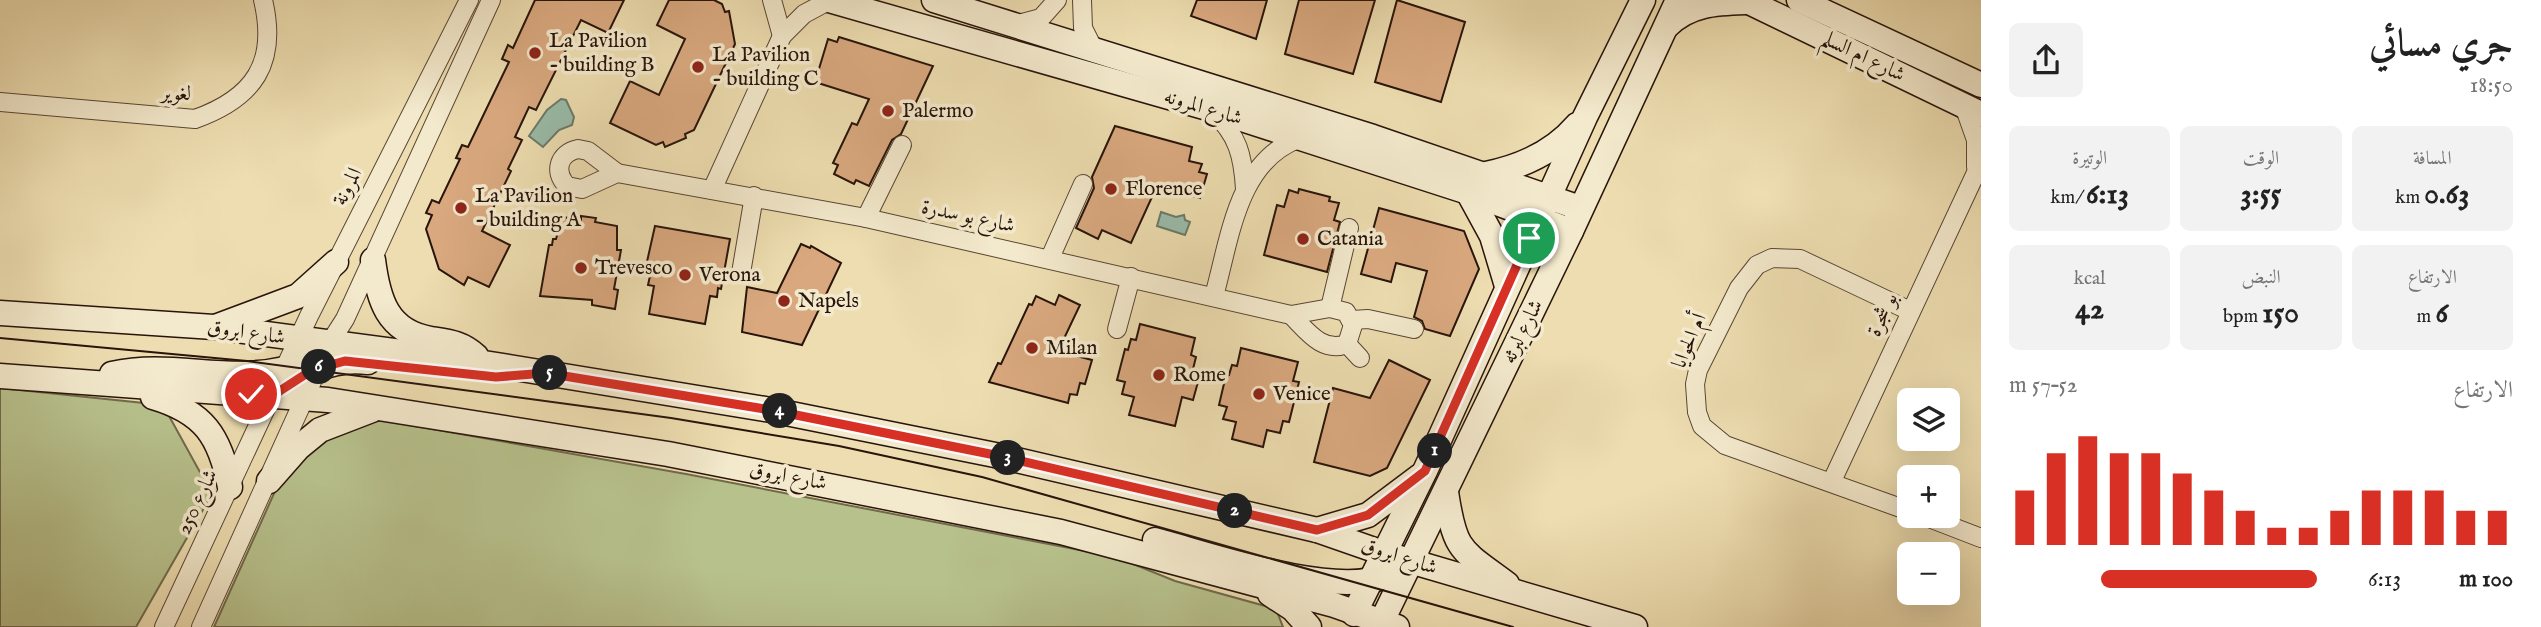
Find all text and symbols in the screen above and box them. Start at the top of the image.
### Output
text: جري مسائي [2369,21,2513,69]
button: share [2009,23,2083,97]
street label: شارع ام السلم [1814,25,1909,94]
place label: La Pavilion - building B [549,28,655,79]
place label: La Pavilion - building C [712,42,819,93]
marker: La Pavilion - building B [527,45,543,61]
marker: La Pavilion - building C [690,59,706,75]
text: 18:50 [2470,71,2513,100]
street label: لغوير [158,80,192,108]
street label: شارع المرونه [1160,83,1245,136]
place label: Palermo [902,98,974,125]
marker: Palermo [880,103,896,119]
text: الوتيرة [2072,147,2107,171]
text: الوقت [2243,147,2279,171]
text: المسافة [2413,147,2452,171]
street label: المرونة [327,163,369,211]
place label: Florence [1125,176,1203,203]
text: 6:13 [2086,176,2129,214]
text: 3:55 [2241,176,2281,214]
text: 0.63 [2424,176,2469,214]
marker: Florence [1103,181,1119,197]
place label: La Pavilion - building A [475,183,582,234]
text: /km [2050,186,2086,210]
text: km [2395,186,2424,210]
street label: شارع بو سدرة [918,194,1017,243]
marker: La Pavilion - building A [453,200,469,216]
pin [1499,208,1559,268]
icon: arrive [1510,219,1548,257]
place label: Catania [1317,226,1384,253]
marker: Catania [1295,231,1311,247]
place label: Trevesco [595,255,673,282]
marker: Trevesco [573,260,589,276]
place label: Verona [698,262,761,289]
text: النبض [2241,266,2281,290]
text: الارتفاع [2408,266,2457,290]
marker: Verona [677,267,693,283]
text: kcal [2074,267,2106,291]
place label: Napels [798,288,859,315]
street label: بو شجرة [1861,289,1905,341]
text: 42 [2075,291,2104,329]
marker: Napels [776,293,792,309]
street label: شارع لبرثه [1496,295,1553,370]
text: 150 [2262,295,2299,333]
text: 6 [2435,295,2448,333]
text: bpm [2223,305,2262,329]
text: m [2417,305,2435,329]
street label: أم الحوايا [1664,308,1716,374]
street label: شارع ابروق [205,314,287,355]
place label: Milan [1046,335,1097,362]
marker: Milan [1024,340,1040,356]
pin: 6 [302,350,336,384]
text: 6 [314,354,323,378]
pin: 5 [532,356,568,390]
text: 5 [546,360,553,384]
place label: Rome [1173,362,1226,389]
pin [221,364,281,424]
marker: Rome [1151,367,1167,383]
text: 52–57 m [2009,371,2078,400]
icon: check [232,375,270,413]
text: الارتفاع [2453,376,2513,405]
place label: Venice [1272,381,1331,408]
marker: Venice [1251,386,1267,402]
map controls [1897,388,1960,605]
button: layers [1897,388,1960,451]
pin: 4 [762,394,798,428]
text: 4 [775,398,784,422]
pin: 1 [1418,434,1452,468]
text: 1 [1431,438,1438,462]
pin: 3 [990,440,1026,476]
text: 3 [1004,445,1011,469]
street label: شارع ابروق [746,456,829,501]
street label: شارع 250 [171,465,227,540]
button: + [1897,465,1960,528]
pin: 2 [1218,494,1252,528]
text: 2 [1230,498,1239,522]
street label: شارع ابروق [1357,532,1440,585]
button: − [1897,542,1960,605]
text: 6:13 [2368,565,2401,594]
text: 100 m [2459,565,2513,594]

